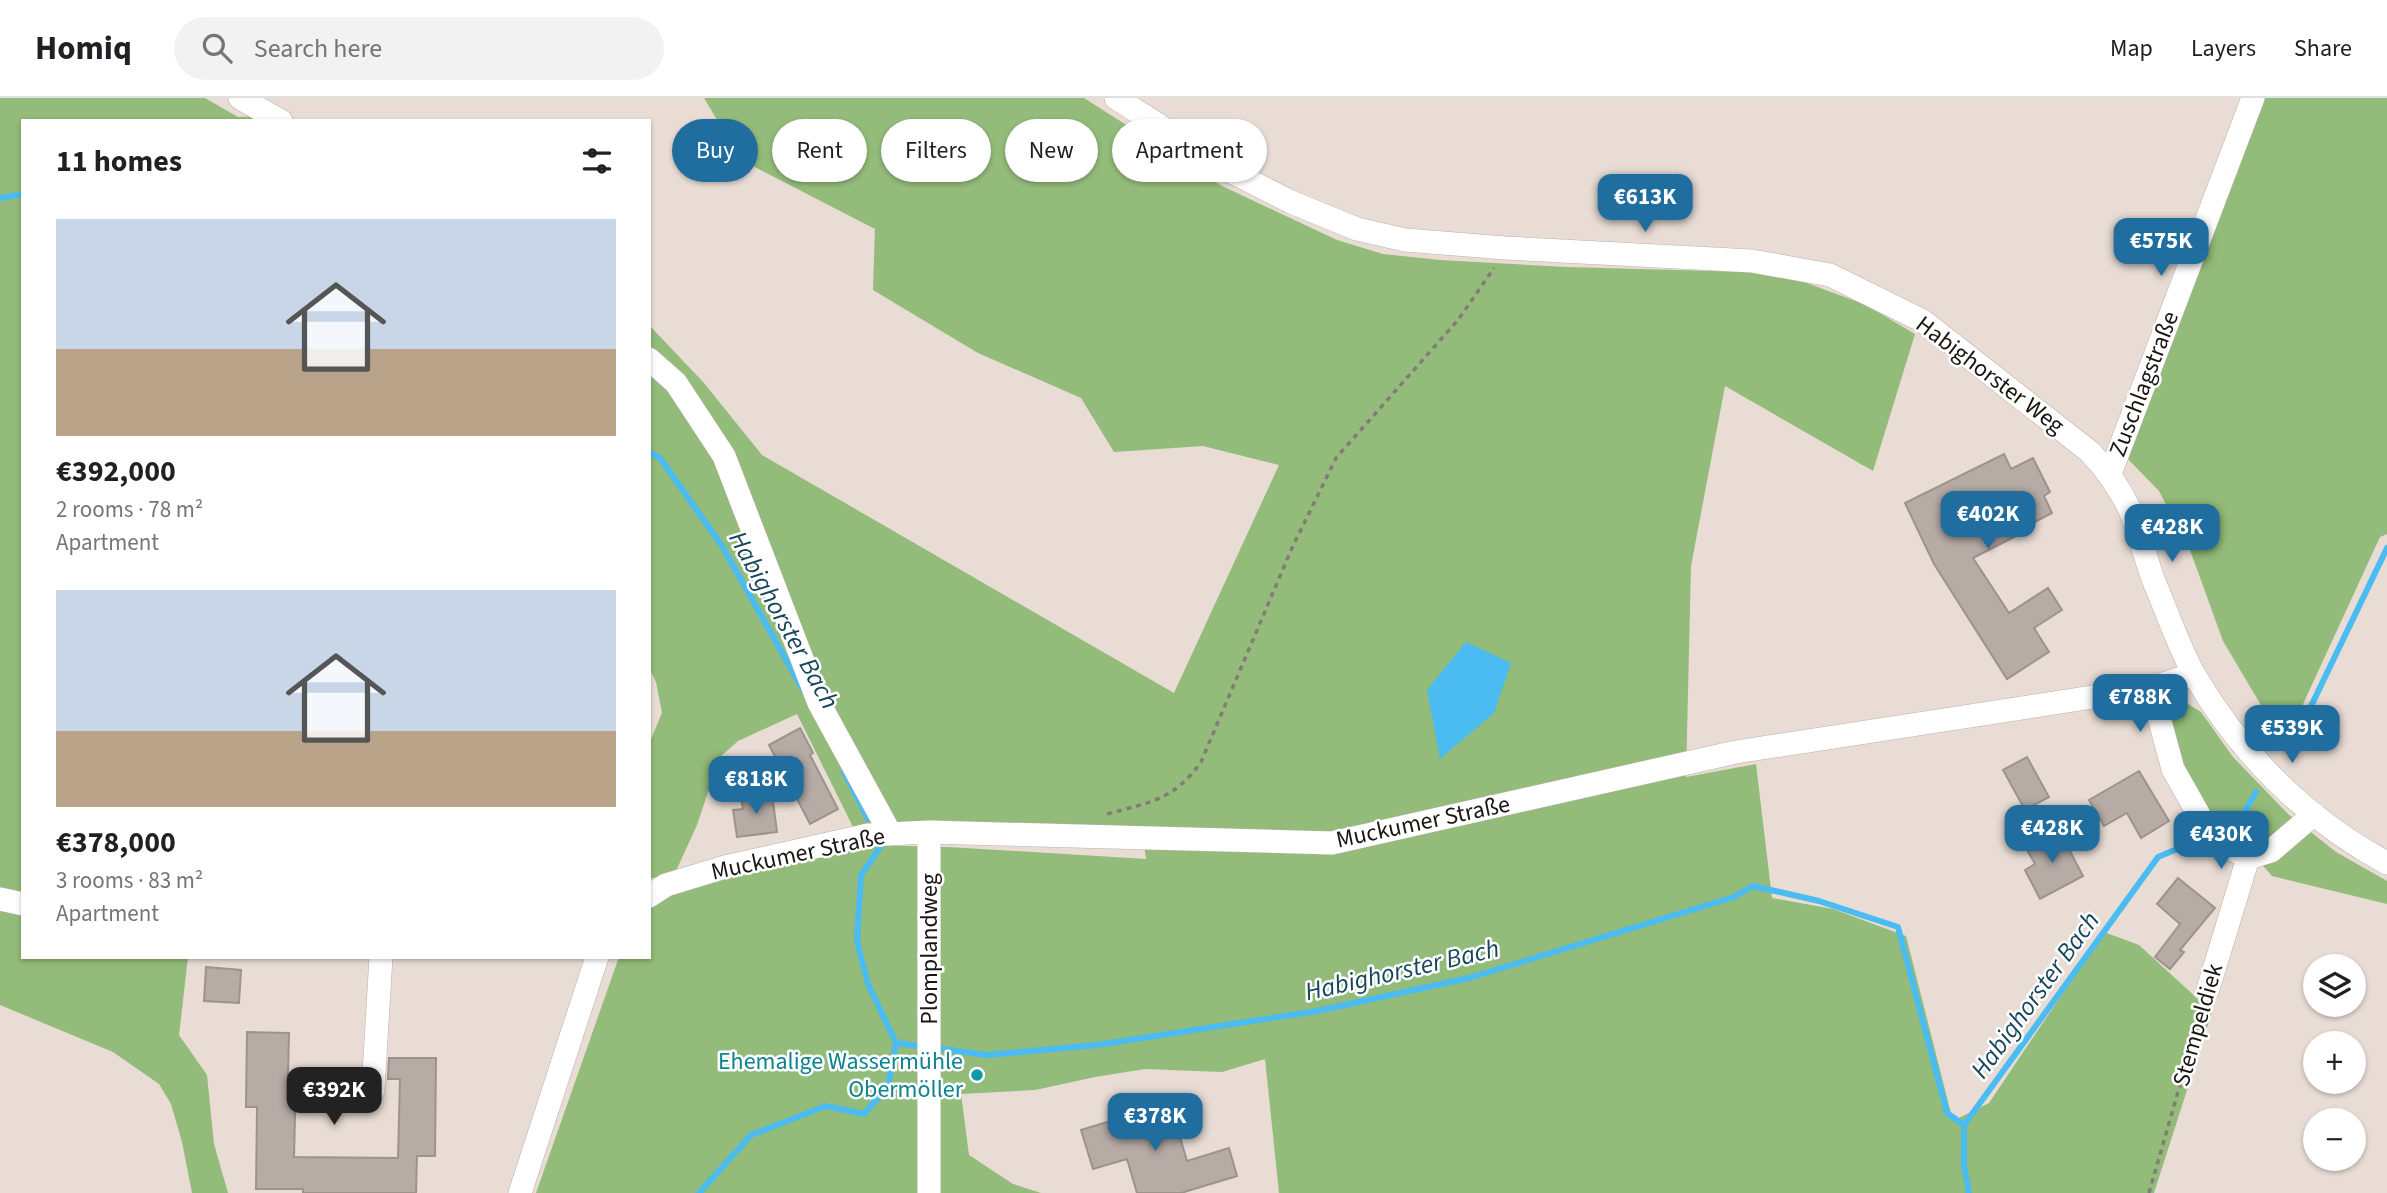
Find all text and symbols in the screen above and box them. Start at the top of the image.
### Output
search box [174,17,664,80]
text: Homiq [35,25,132,72]
icon: search [198,29,236,67]
text: Search here [254,30,382,67]
text: Map [2110,31,2153,66]
text: Layers [2191,31,2256,66]
text: Share [2294,31,2352,66]
chip: Buy [672,119,758,182]
chip: Rent [772,119,867,182]
chip: Filters [881,119,991,182]
chip: New [1005,119,1098,182]
chip: Apartment [1112,119,1267,182]
text: 11 homes [56,140,182,183]
icon: filters [578,142,616,180]
pin: €613K [1596,174,1694,234]
text: €613K [1614,180,1676,213]
pin: €575K [2112,218,2210,278]
text: €575K [2130,224,2192,257]
icon: home [273,264,399,390]
street label: Zuschlagstraße [2100,306,2188,462]
street label: Habighorster Weg [1908,307,2072,443]
text: €392,000 [56,450,176,493]
pin: €402K [1939,491,2037,551]
text: 2 rooms · 78 m² [56,493,203,526]
text: €402K [1957,497,2019,530]
pin: €428K [2123,504,2221,564]
text: €428K [2141,510,2203,543]
water label: Habighorster Bach [720,524,848,716]
text: Apartment [56,526,159,559]
icon: home [273,635,399,761]
pin: €788K [2091,674,2189,734]
text: €788K [2109,680,2171,713]
pin: €539K [2243,706,2341,765]
text: €539K [2261,711,2323,744]
pin: €818K [707,756,805,816]
text: €818K [725,762,787,795]
street label: Muckumer Straße [1333,786,1513,858]
pin: €428K [2003,806,2101,865]
text: €428K [2021,811,2083,844]
pin: €430K [2172,812,2270,871]
text: €430K [2190,817,2252,850]
street label: Muckumer Straße [708,818,888,890]
text: €378,000 [56,821,176,864]
text: 3 rooms · 83 m² [56,864,203,897]
street label: Plomplandweg [912,873,947,1025]
text: Apartment [56,897,159,930]
water label: Habighorster Bach [1962,904,2108,1086]
water label: Habighorster Bach [1301,930,1503,1010]
map controls [2303,954,2366,1171]
button: layers [2303,954,2366,1017]
street label: Stempeldiek [2164,959,2232,1090]
button: + [2303,1031,2366,1094]
place label: Ehemalige Wassermühle Obermöller [718,1044,964,1107]
marker: Ehemalige Wassermühle Obermöller [969,1067,985,1083]
pin: €392K [285,1068,383,1127]
text: €392K [303,1073,365,1106]
pin: €378K [1106,1094,1204,1153]
text: €378K [1124,1099,1186,1132]
button: − [2303,1108,2366,1171]

